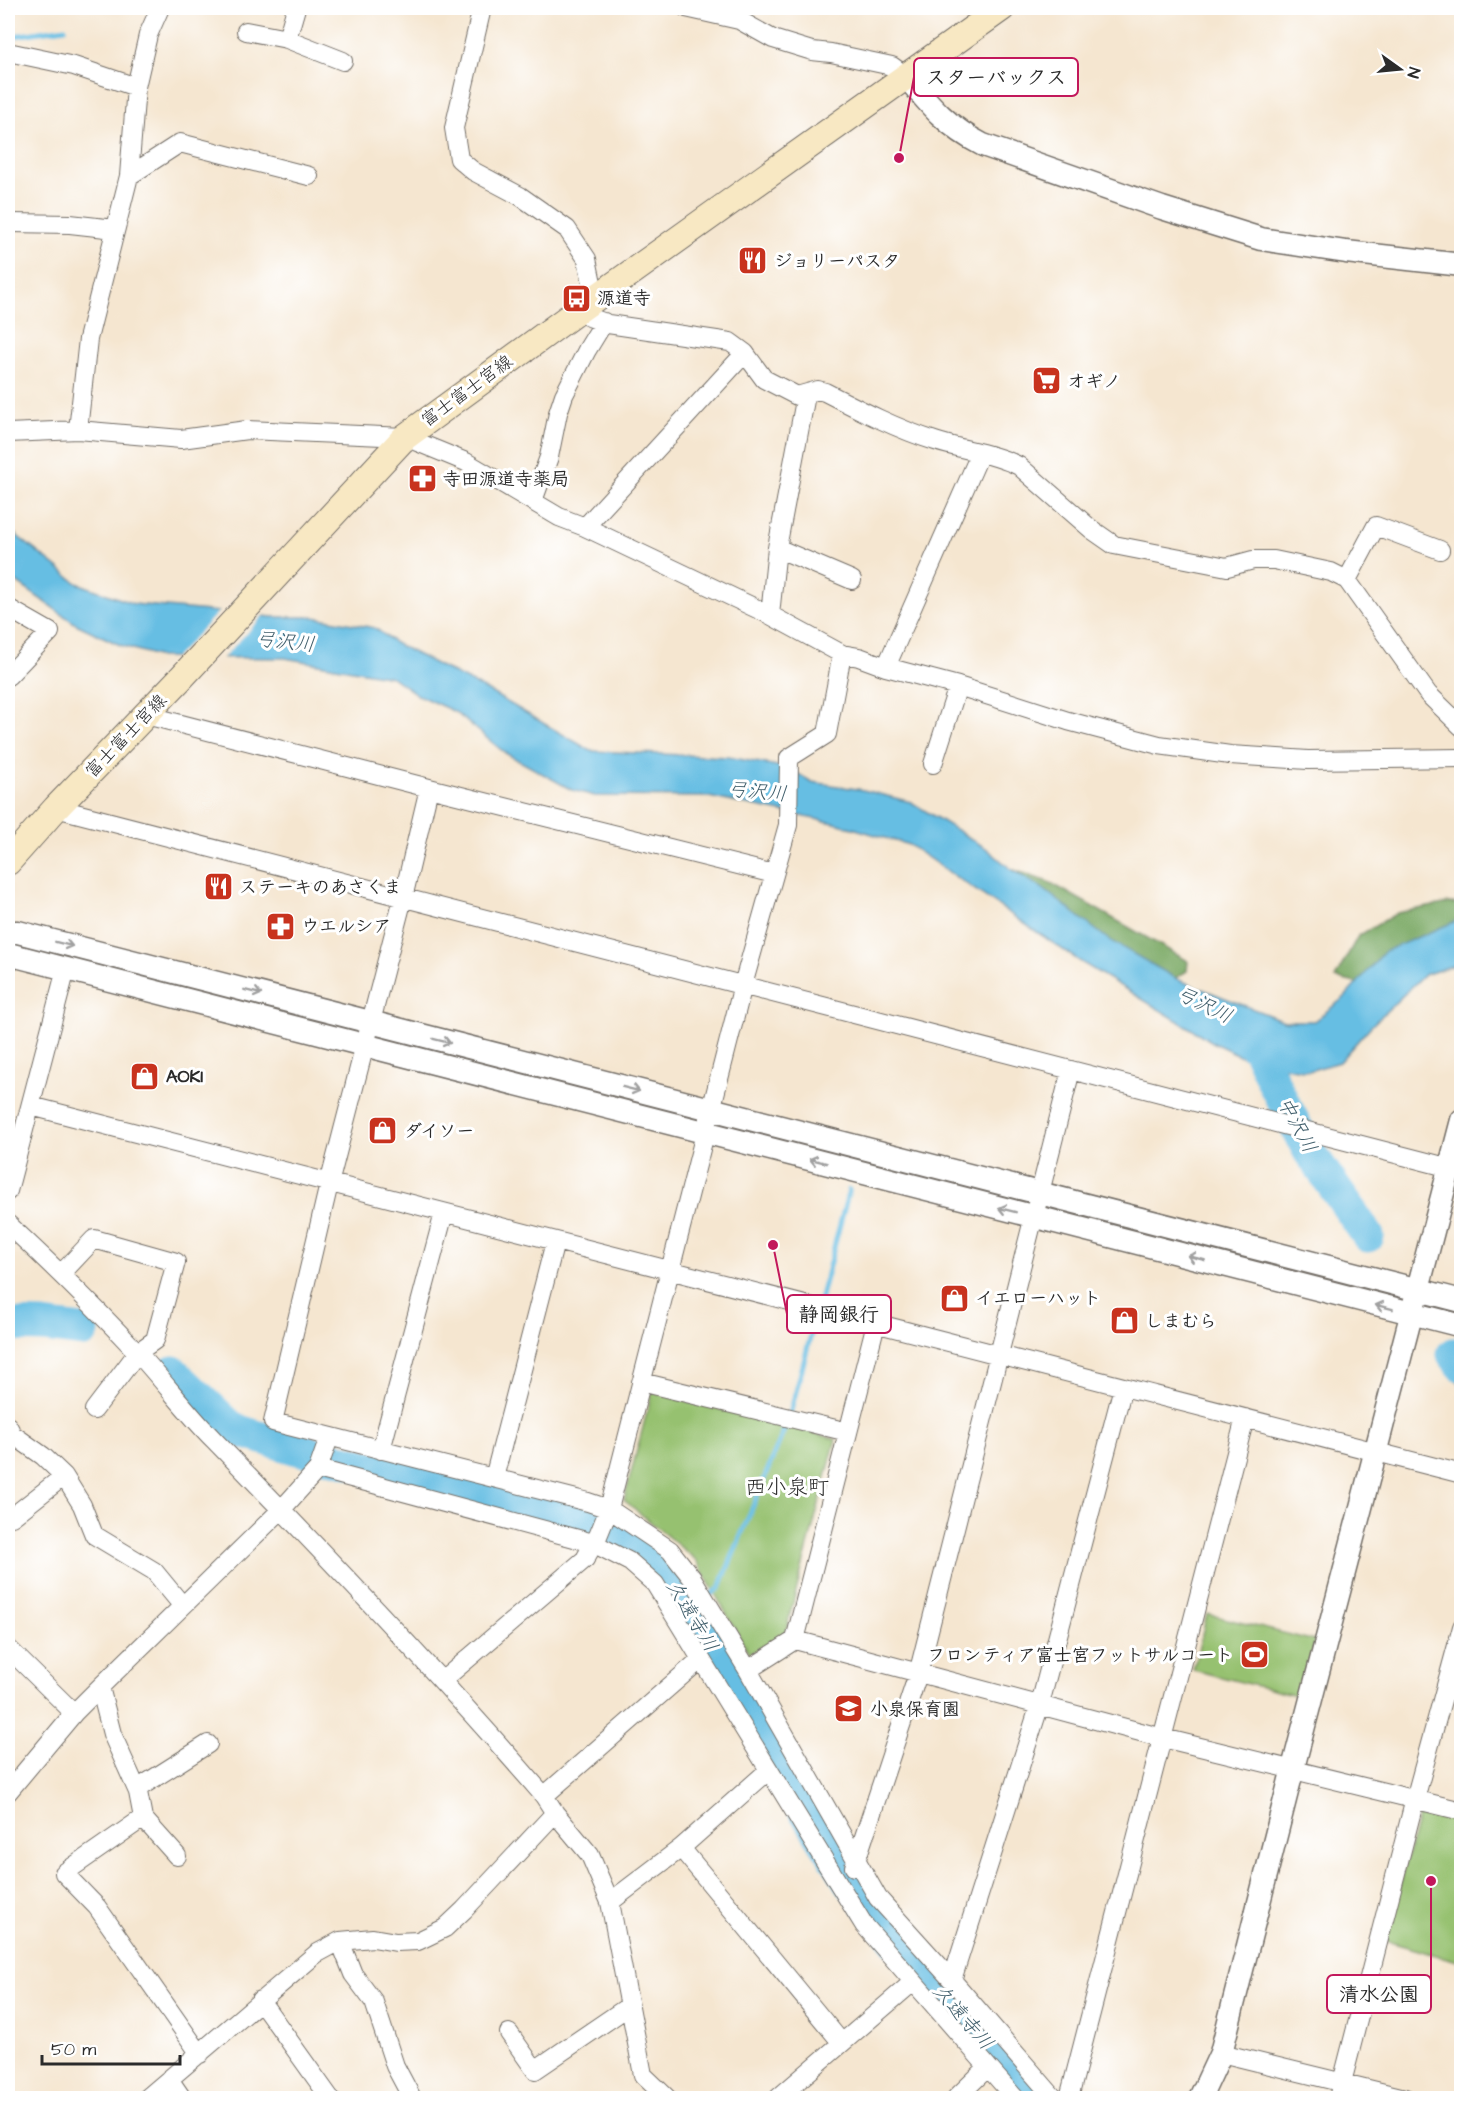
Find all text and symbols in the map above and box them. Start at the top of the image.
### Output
north arrow [1370,39,1430,99]
callout: スターバックス [914,58,1078,96]
text: スターバックス [926,64,1066,92]
text: N [1402,65,1425,80]
restaurant icon: ジョリーパスタ [737,245,769,277]
place label: ジョリーパスタ [774,249,900,274]
bus stop icon: 源道寺 [560,282,592,314]
place label: 源道寺 [597,286,651,311]
street label: 富士富士宮線 [416,349,518,433]
supermarket icon: オギノ [1030,365,1062,397]
place label: オギノ [1067,369,1121,394]
pharmacy icon: 寺田源道寺薬局 [406,463,438,495]
place label: 寺田源道寺薬局 [443,467,569,492]
water label: 弓沢川 [254,625,316,659]
street label: 富士富士宮線 [79,688,173,784]
water label: 弓沢川 [726,775,788,809]
restaurant icon: ステーキのあさくま [202,871,234,903]
place label: ステーキのあさくま [239,875,402,900]
pharmacy icon: ウエルシア [264,910,296,942]
place label: ウエルシア [301,914,391,939]
one-way arrow [55,939,74,950]
water label: 弓沢川 [1171,979,1237,1031]
one-way arrow [244,987,263,999]
one-way arrow [432,1035,451,1047]
shop icon: AOKI [129,1060,161,1092]
place label: AOKI [166,1064,203,1089]
one-way arrow [621,1084,640,1096]
water label: 中沢川 [1271,1092,1323,1158]
shop icon: ダイソー [367,1115,399,1147]
place label: ダイソー [404,1119,474,1144]
one-way arrow [809,1155,828,1167]
one-way arrow [998,1203,1017,1215]
one-way arrow [1186,1252,1205,1264]
shop icon: イエローハット [938,1282,970,1314]
place label: イエローハット [975,1286,1101,1311]
callout: 静岡銀行 [787,1295,891,1333]
one-way arrow [1375,1300,1394,1312]
text: 静岡銀行 [799,1301,879,1329]
shop icon: しまむら [1108,1305,1140,1337]
place label: しまむら [1145,1309,1217,1334]
district label: 西小泉町 [745,1473,829,1502]
water label: 久遠寺川 [659,1575,725,1657]
sports icon: フロンティア富士宮フットサルコート [1238,1639,1270,1671]
place label: フロンティア富士宮フットサルコート [927,1643,1233,1668]
school or university icon: 小泉保育園 [833,1693,865,1725]
place label: 小泉保育園 [870,1697,960,1722]
callout: 清水公園 [1327,1975,1431,2013]
water label: 久遠寺川 [926,1978,1000,2056]
text: 清水公園 [1339,1981,1419,2009]
scale bar [42,2028,180,2066]
text: 50 m [51,2037,96,2062]

